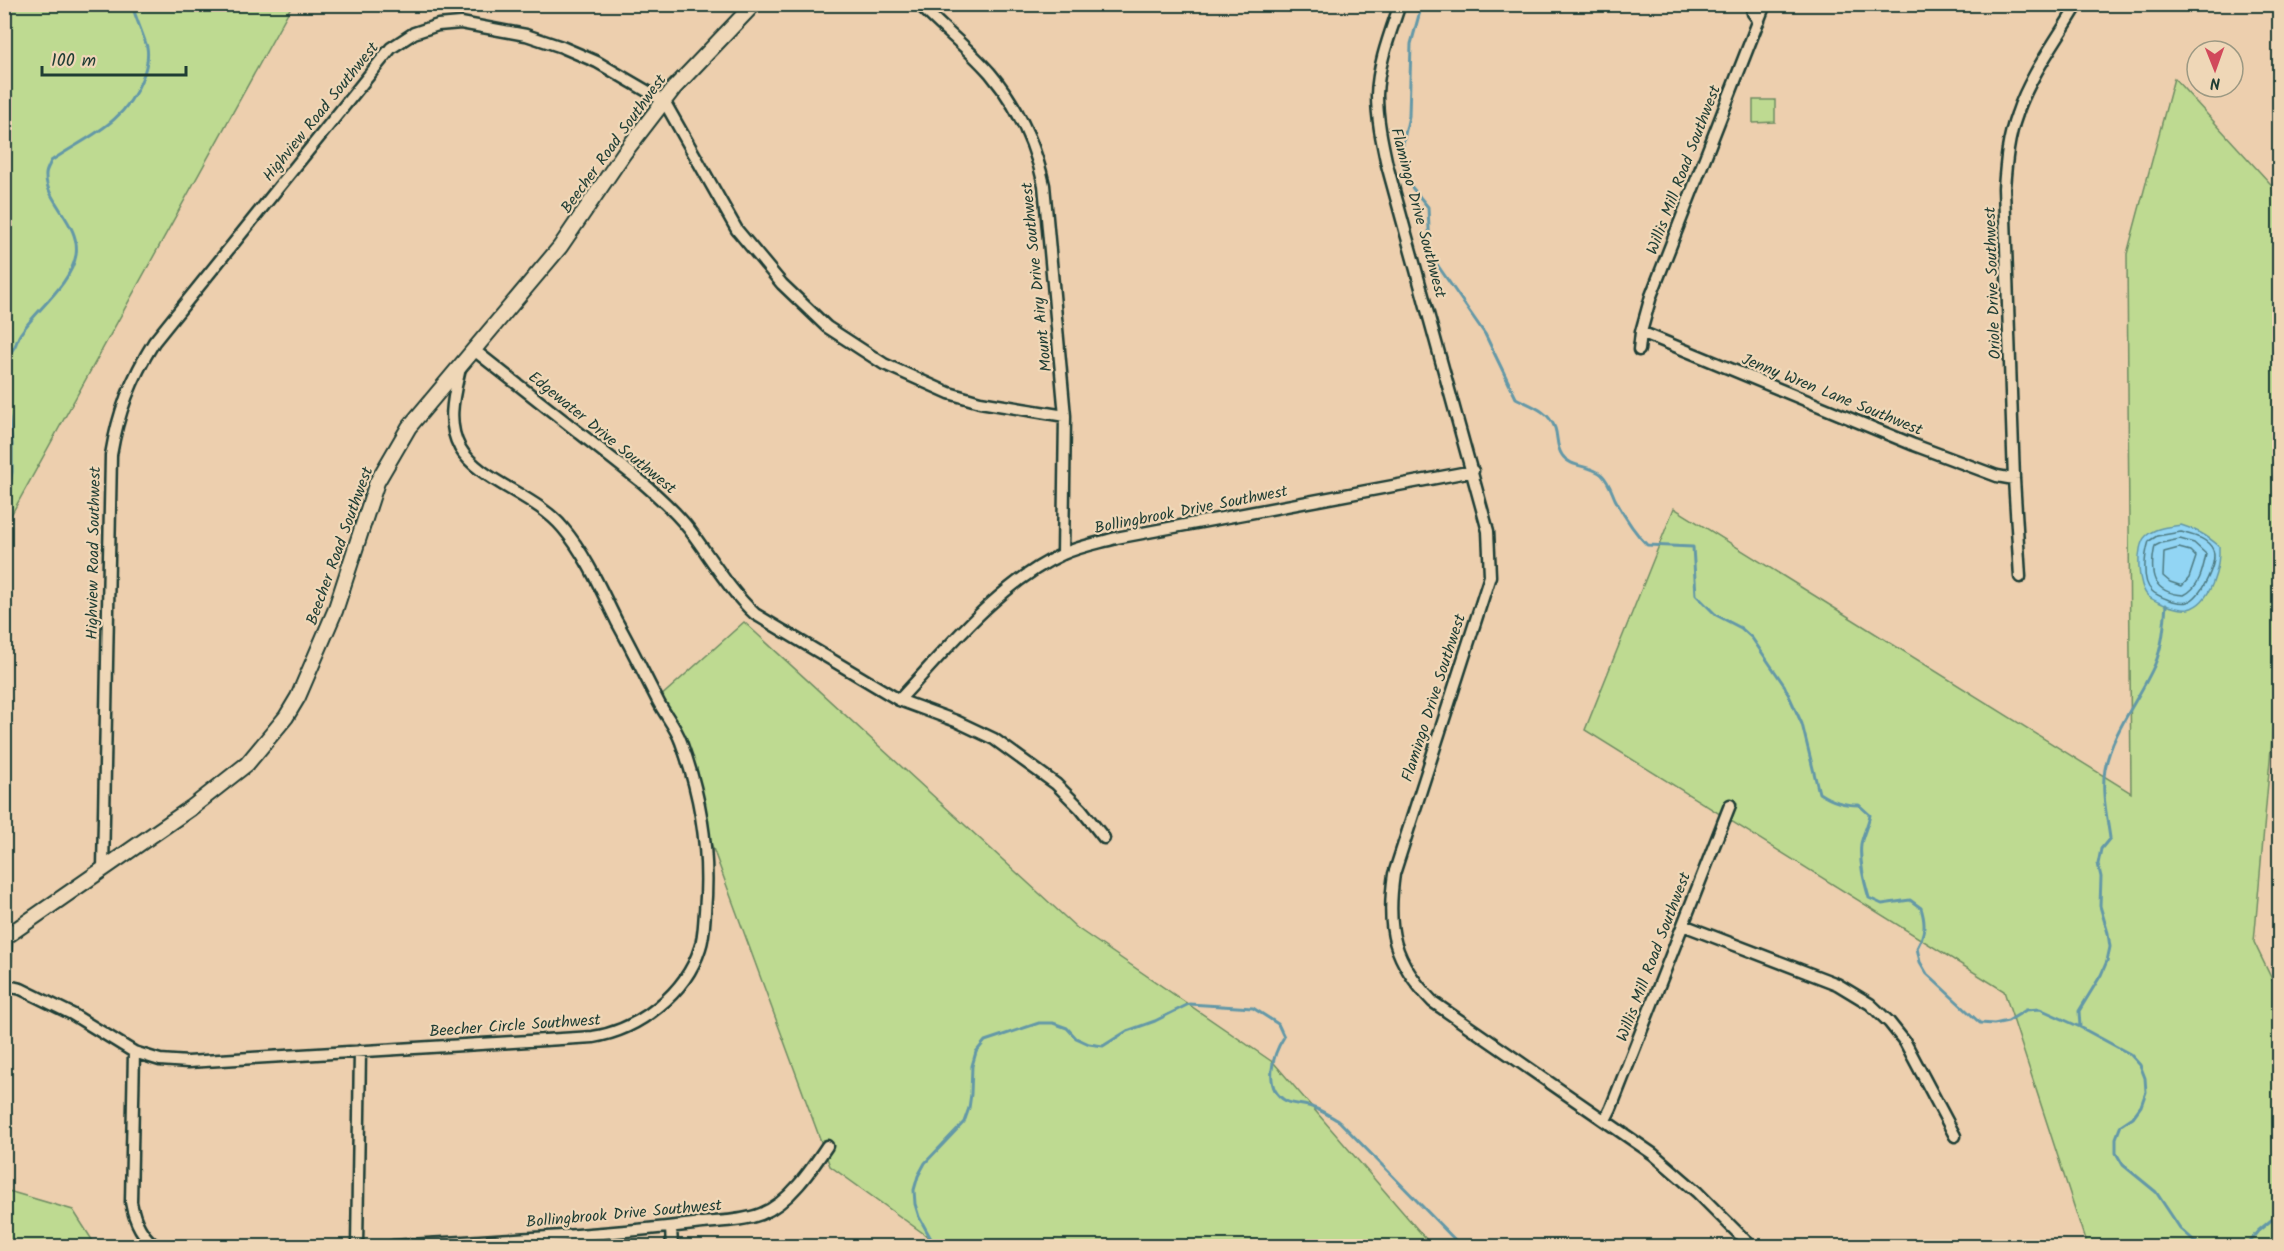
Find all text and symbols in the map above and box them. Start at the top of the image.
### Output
street label: Highview Road Southwest [257,36,386,187]
scale bar [42,39,186,77]
north arrow [2185,39,2245,99]
text: 100 m [51,47,96,76]
street label: Beecher Road Southwest [555,68,674,219]
text: N [2210,70,2221,95]
street label: Willis Mill Road Southwest [1640,81,1728,258]
street label: Flamingo Drive Southwest [1383,125,1453,302]
street label: Mount Airy Drive Southwest [1015,180,1059,373]
street label: Oriole Drive Southwest [1978,205,2008,360]
street label: Jenny Wren Lane Southwest [1738,347,1927,443]
street label: Edgewater Drive Southwest [522,365,682,501]
street label: Beecher Road Southwest [300,463,381,629]
street label: Highview Road Southwest [80,465,108,640]
street label: Bollingbrook Drive Southwest [1092,479,1291,541]
street label: Flamingo Drive Southwest [1395,610,1473,785]
street label: Willis Mill Road Southwest [1610,868,1698,1045]
street label: Beecher Circle Southwest [428,1007,602,1044]
street label: Bollingbrook Drive Southwest [525,1193,724,1235]

